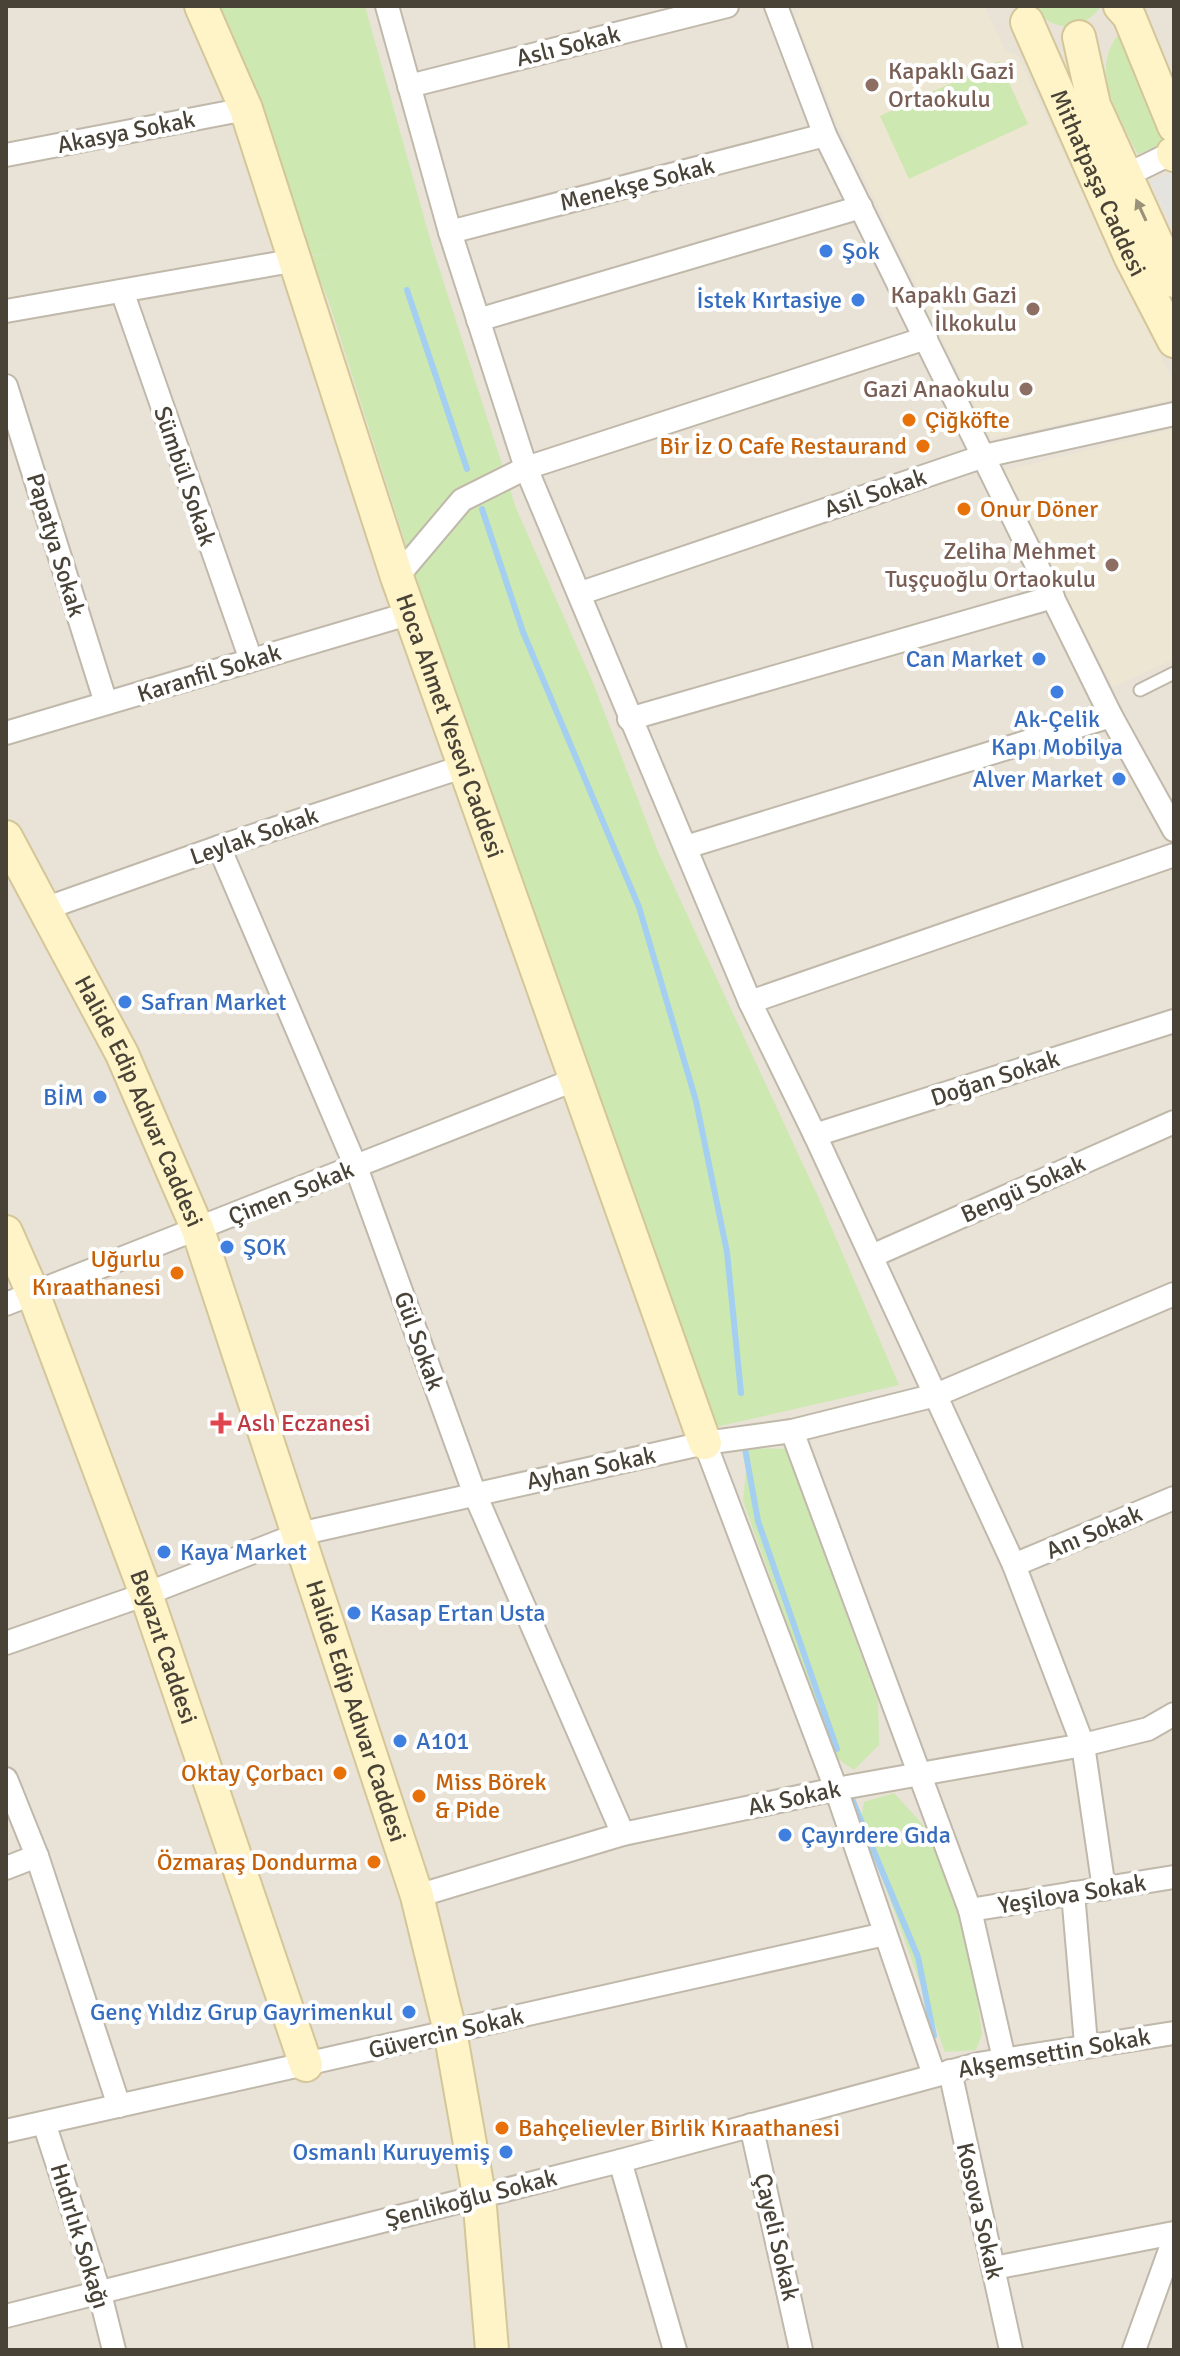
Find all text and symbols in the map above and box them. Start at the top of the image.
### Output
street label: Aslı Sokak [513,19,623,73]
place label: Kapaklı Gazi Ortaokulu [888,56,1015,114]
marker: Kapaklı Gazi Ortaokulu [863,76,881,94]
street label: Mithatpaşa Caddesi [1044,85,1153,282]
street label: Akasya Sokak [55,104,197,160]
street label: Menekşe Sokak [557,150,717,218]
one-way arrow [1134,198,1148,222]
place label: Şok [842,236,880,266]
marker: Şok [817,242,835,260]
place label: Kapaklı Gazi İlkokulu [890,280,1017,338]
place label: İstek Kırtasiye [696,285,842,315]
marker: İstek Kırtasiye [849,291,867,309]
marker: Kapaklı Gazi İlkokulu [1024,300,1042,318]
place label: Gazi Anaokulu [863,374,1010,404]
marker: Gazi Anaokulu [1017,380,1035,398]
street label: Sümbül Sokak [147,402,223,550]
place label: Çiğköfte [925,405,1010,435]
marker: Çiğköfte [900,411,918,429]
place label: Bir İz O Cafe Restaurand [659,431,907,461]
marker: Bir İz O Cafe Restaurand [914,437,932,455]
street label: Asil Sokak [820,462,930,524]
street label: Papatya Sokak [20,469,92,621]
place label: Onur Döner [980,494,1098,524]
marker: Onur Döner [955,500,973,518]
place label: Zeliha Mehmet Tuşçuoğlu Ortaokulu [885,536,1096,594]
marker: Zeliha Mehmet Tuşçuoğlu Ortaokulu [1103,556,1121,574]
street label: Hoca Ahmet Yesevi Caddesi [389,590,511,862]
street label: Karanfil Sokak [134,637,284,709]
place label: Can Market [906,644,1023,674]
marker: Can Market [1030,650,1048,668]
marker: Ak-Çelik Kapı Mobilya [1048,683,1066,701]
place label: Ak-Çelik Kapı Mobilya [991,704,1123,762]
place label: Alver Market [973,764,1103,794]
marker: Alver Market [1110,770,1128,788]
street label: Leylak Sokak [186,800,322,872]
street label: Halide Edip Adıvar Caddesi [68,970,210,1232]
place label: Safran Market [141,987,287,1017]
marker: Safran Market [116,993,134,1011]
street label: Doğan Sokak [927,1043,1063,1113]
place label: BİM [43,1082,84,1112]
marker: BİM [91,1088,109,1106]
street label: Bengü Sokak [956,1148,1090,1230]
street label: Çimen Sokak [224,1154,358,1232]
place label: ŞOK [243,1232,286,1262]
marker: ŞOK [218,1238,236,1256]
place label: Uğurlu Kıraathanesi [32,1244,161,1302]
marker: Uğurlu Kıraathanesi [168,1264,186,1282]
street label: Gül Sokak [387,1288,451,1394]
place label: Aslı Eczanesi [237,1408,371,1438]
marker: Aslı Eczanesi [212,1414,230,1432]
street label: Ayhan Sokak [524,1440,658,1496]
street label: Anı Sokak [1041,1498,1147,1566]
place label: Kaya Market [180,1537,307,1567]
marker: Kaya Market [155,1543,173,1561]
street label: Beyazıt Caddesi [123,1566,204,1728]
street label: Halide Edip Adıvar Caddesi [299,1576,413,1846]
place label: Kasap Ertan Usta [370,1598,545,1628]
marker: Kasap Ertan Usta [345,1604,363,1622]
place label: A101 [416,1726,470,1756]
marker: A101 [391,1732,409,1750]
place label: Oktay Çorbacı [181,1758,324,1788]
marker: Oktay Çorbacı [331,1764,349,1782]
place label: Miss Börek & Pide [435,1767,547,1825]
street label: Ak Sokak [745,1774,843,1822]
marker: Miss Börek & Pide [410,1787,428,1805]
place label: Çayırdere Gıda [801,1820,951,1850]
marker: Çayırdere Gıda [776,1826,794,1844]
place label: Özmaraş Dondurma [157,1847,358,1877]
marker: Özmaraş Dondurma [365,1853,383,1871]
street label: Yeşilova Sokak [996,1868,1148,1920]
place label: Genç Yıldız Grup Gayrimenkul [90,1997,393,2027]
street label: Güvercin Sokak [366,2001,526,2065]
marker: Genç Yıldız Grup Gayrimenkul [400,2003,418,2021]
street label: Akşemsettin Sokak [955,2021,1153,2085]
place label: Bahçelievler Birlik Kıraathanesi [518,2113,840,2143]
marker: Bahçelievler Birlik Kıraathanesi [493,2119,511,2137]
place label: Osmanlı Kuruyemiş [293,2137,490,2167]
street label: Kosova Sokak [950,2140,1010,2282]
marker: Osmanlı Kuruyemiş [497,2143,515,2161]
street label: Hıdırlık Sokağı [44,2160,116,2312]
street label: Şenlikoğlu Sokak [382,2162,560,2234]
street label: Çayeli Sokak [748,2170,806,2304]

